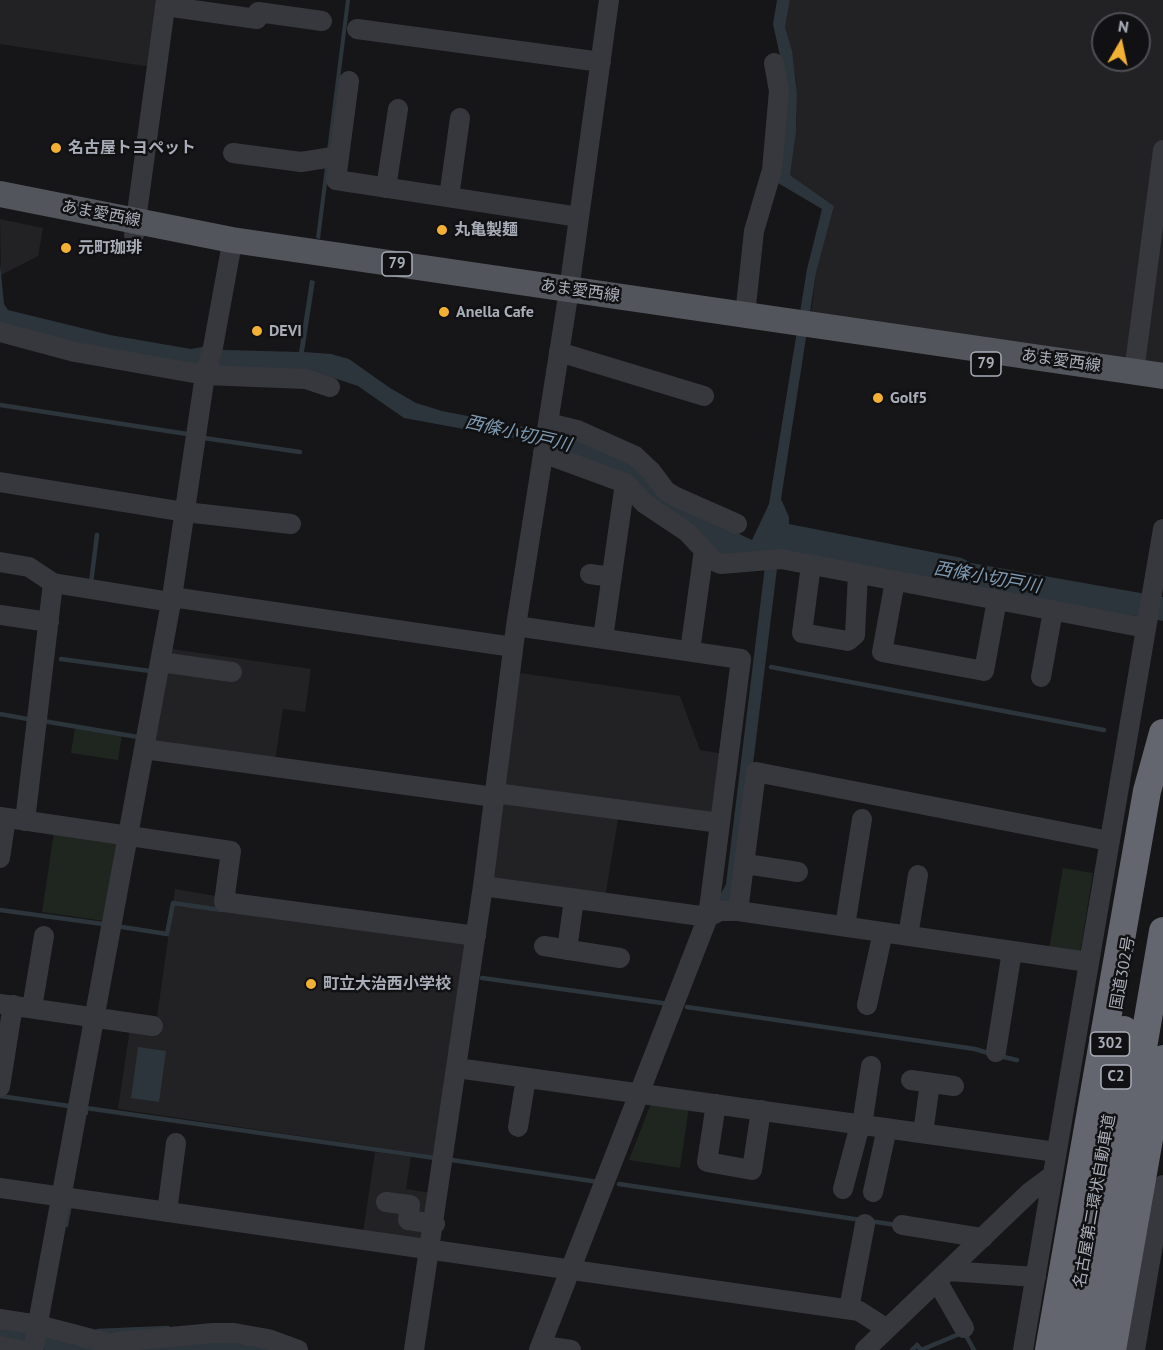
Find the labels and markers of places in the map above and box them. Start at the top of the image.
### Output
place label: 名古屋トヨペット [68,138,196,158]
marker: 名古屋トヨペット [49,141,63,155]
place label: 丸亀製麺 [454,220,518,240]
marker: 丸亀製麺 [435,223,449,237]
place label: 元町珈琲 [78,238,142,258]
marker: 元町珈琲 [59,241,73,255]
place label: Anella Cafe [456,302,534,322]
marker: Anella Cafe [437,305,451,319]
place label: DEVI [269,321,302,341]
marker: DEVI [250,324,264,338]
place label: Golf5 [890,388,927,408]
marker: Golf5 [871,391,885,405]
place label: 町立大治西小学校 [323,974,451,994]
marker: 町立大治西小学校 [304,977,318,991]

